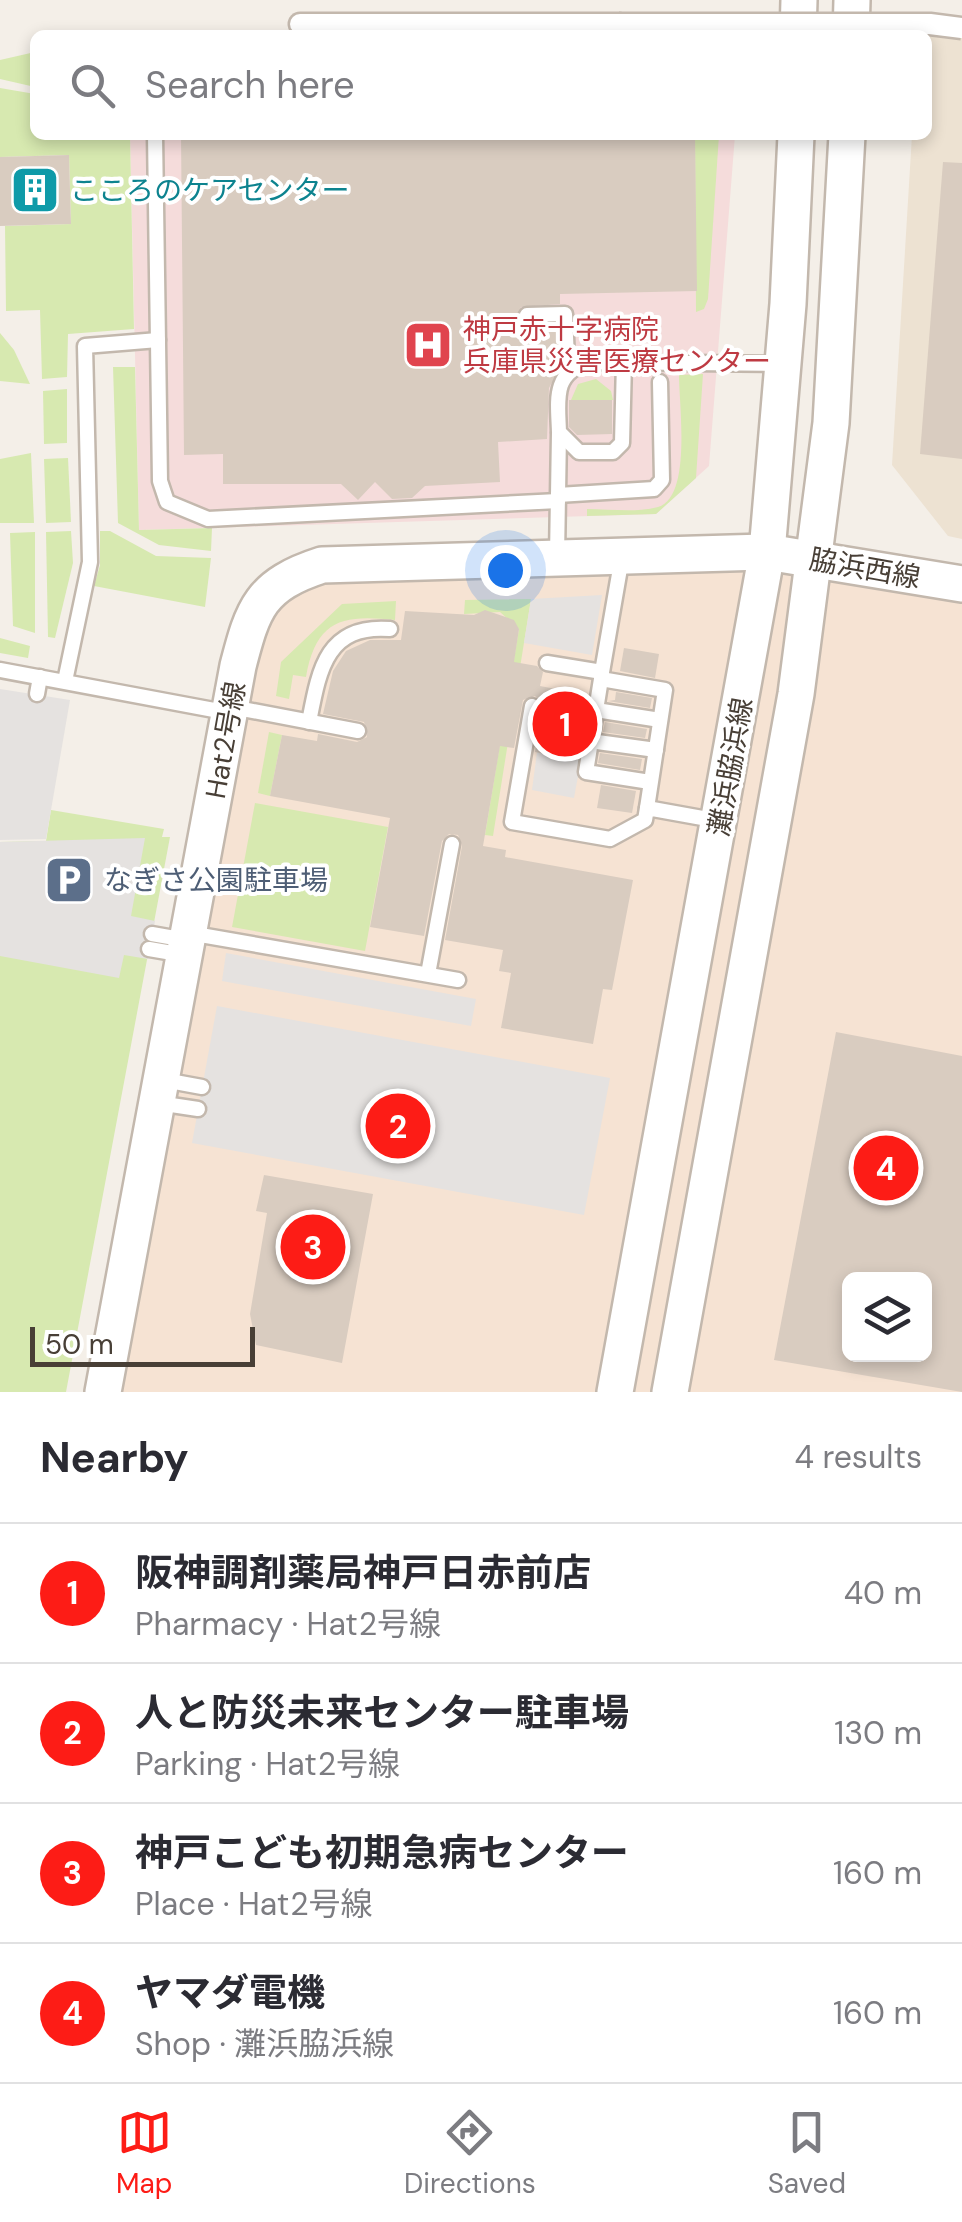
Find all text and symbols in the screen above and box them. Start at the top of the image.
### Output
search box [30,30,932,140]
icon: search [65,58,120,113]
text: Search here [145,60,355,110]
building icon: こころのケアセンター [9,164,61,216]
place label: こころのケアセンター [70,172,349,209]
place label: 神戸赤十字病院 兵庫県災害医療センター [463,311,771,380]
hospital icon: 神戸赤十字病院 兵庫県災害医療センター [402,319,454,371]
street label: 脇浜西線 [807,541,923,596]
your location [480,545,531,596]
street label: Hat2号線 [197,679,254,801]
pin: 1 [532,686,598,762]
street label: 灘浜脇浜線 [700,695,761,839]
parking icon: なぎさ公園駐車場 [43,854,95,906]
place label: なぎさ公園駐車場 [104,862,328,899]
pin: 2 [366,1088,430,1164]
pin: 4 [854,1130,918,1206]
pin: 3 [280,1210,346,1284]
map controls [842,1272,932,1362]
button: layers [842,1272,932,1362]
scale bar [30,1322,255,1366]
text: 50 m [45,1326,114,1363]
text: Nearby [40,1430,189,1485]
text: 4 results [795,1436,922,1478]
text: 阪神調剤薬局神戸日赤前店 [135,1548,591,1598]
text: 1 [67,1572,78,1614]
text: 40 m [844,1572,922,1614]
text: Pharmacy · Hat2号線 [135,1603,441,1645]
text: 人と防災未来センター駐車場 [135,1688,629,1738]
text: 2 [63,1712,82,1754]
text: 130 m [834,1712,922,1754]
text: Parking · Hat2号線 [135,1743,400,1785]
text: 神戸こども初期急病センター [135,1828,629,1878]
text: 3 [63,1852,82,1894]
text: 160 m [833,1852,922,1894]
text: Place · Hat2号線 [135,1883,373,1925]
text: ヤマダ電機 [135,1968,325,2018]
text: 4 [62,1992,83,2034]
text: 160 m [833,1992,922,2034]
text: Shop · 灘浜脇浜線 [135,2023,394,2065]
tab: Map [116,2105,172,2202]
tab: Directions [404,2105,536,2202]
tab: Saved [768,2105,846,2202]

